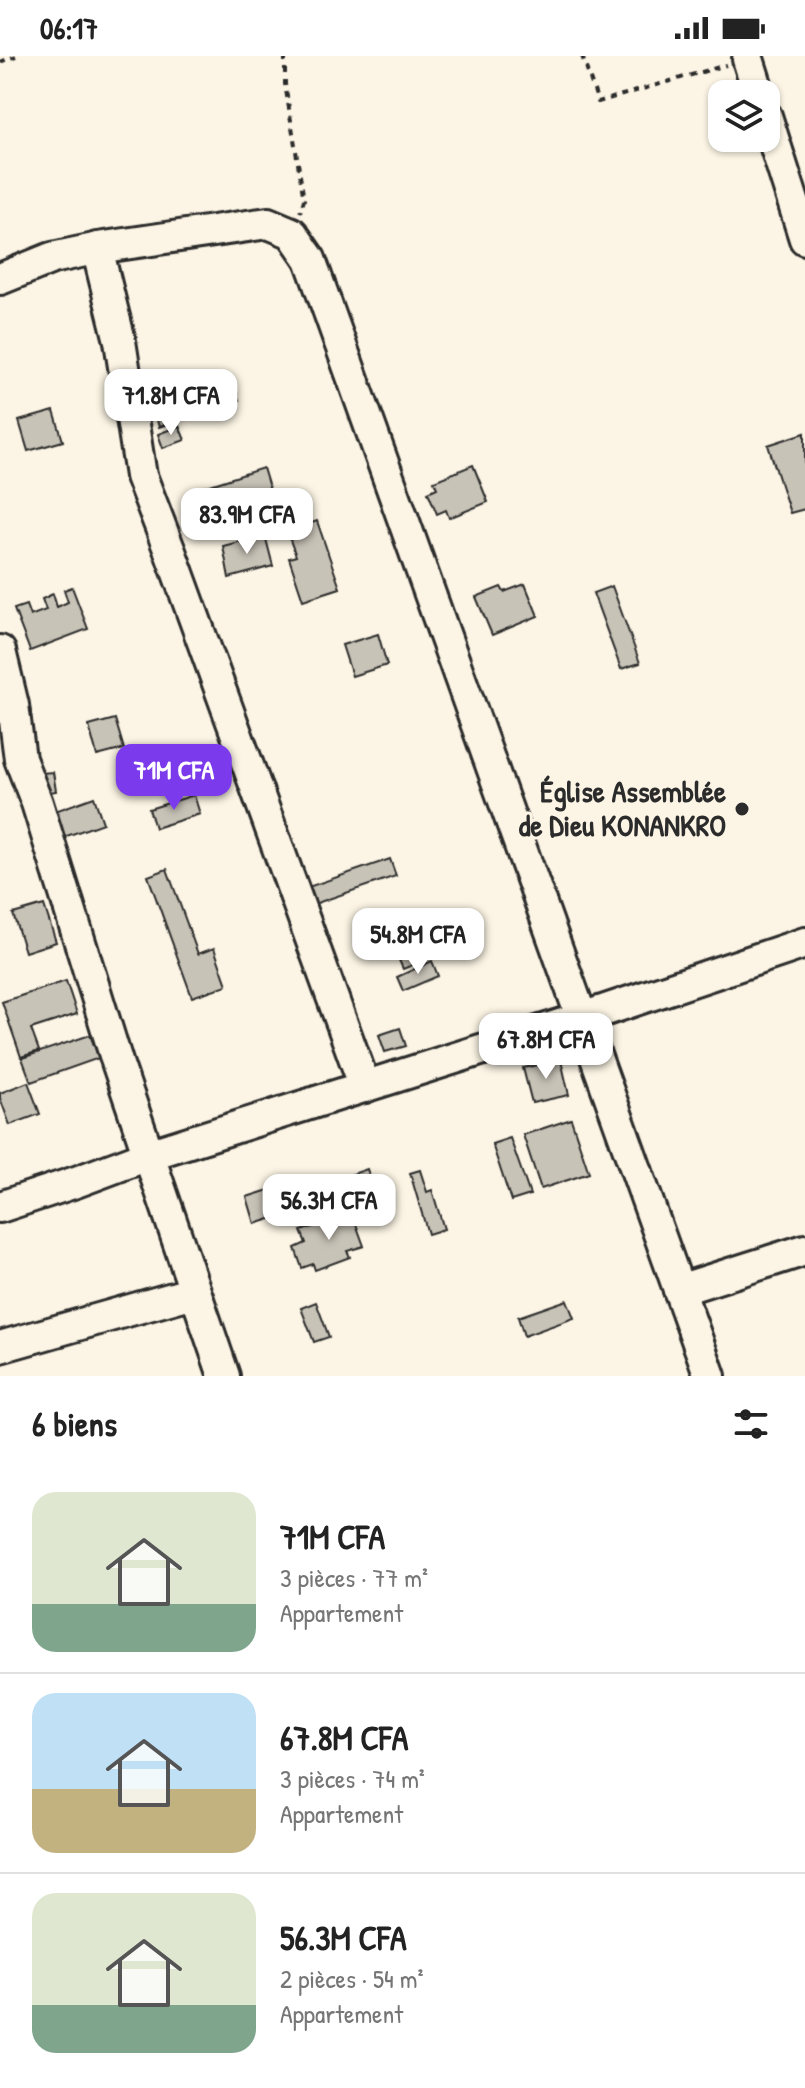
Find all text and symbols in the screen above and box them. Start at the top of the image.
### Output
text: 06:17 [40,8,98,48]
map controls [708,80,780,152]
button: layers [708,80,780,152]
pin: 71.8M CFA [79,369,263,437]
text: 71.8M CFA [122,377,220,412]
pin: 83.9M CFA [155,488,339,556]
text: 83.9M CFA [199,496,295,531]
pin: 71M CFA [100,744,248,812]
text: 71M CFA [134,752,214,787]
place label: Église Assemblée de Dieu KONANKRO [519,771,726,845]
marker: Église Assemblée de Dieu KONANKRO [733,800,751,818]
pin: 54.8M CFA [326,908,510,976]
text: 54.8M CFA [370,916,466,951]
pin: 67.8M CFA [454,1013,638,1081]
text: 67.8M CFA [497,1021,595,1056]
pin: 56.3M CFA [237,1174,421,1242]
text: 56.3M CFA [281,1182,377,1217]
text: 6 biens [32,1401,117,1447]
icon: filters [729,1402,773,1446]
text: 71M CFA [280,1514,385,1560]
icon: home [96,1524,192,1620]
text: 3 pièces · 77 m² [280,1560,428,1595]
text: Appartement [280,1595,403,1630]
text: 67.8M CFA [280,1715,408,1761]
icon: home [96,1725,192,1821]
text: 3 pièces · 74 m² [280,1761,425,1796]
text: Appartement [280,1796,403,1831]
text: 56.3M CFA [280,1915,406,1961]
icon: home [96,1925,192,2021]
text: 2 pièces · 54 m² [280,1961,423,1996]
text: Appartement [280,1996,403,2031]

